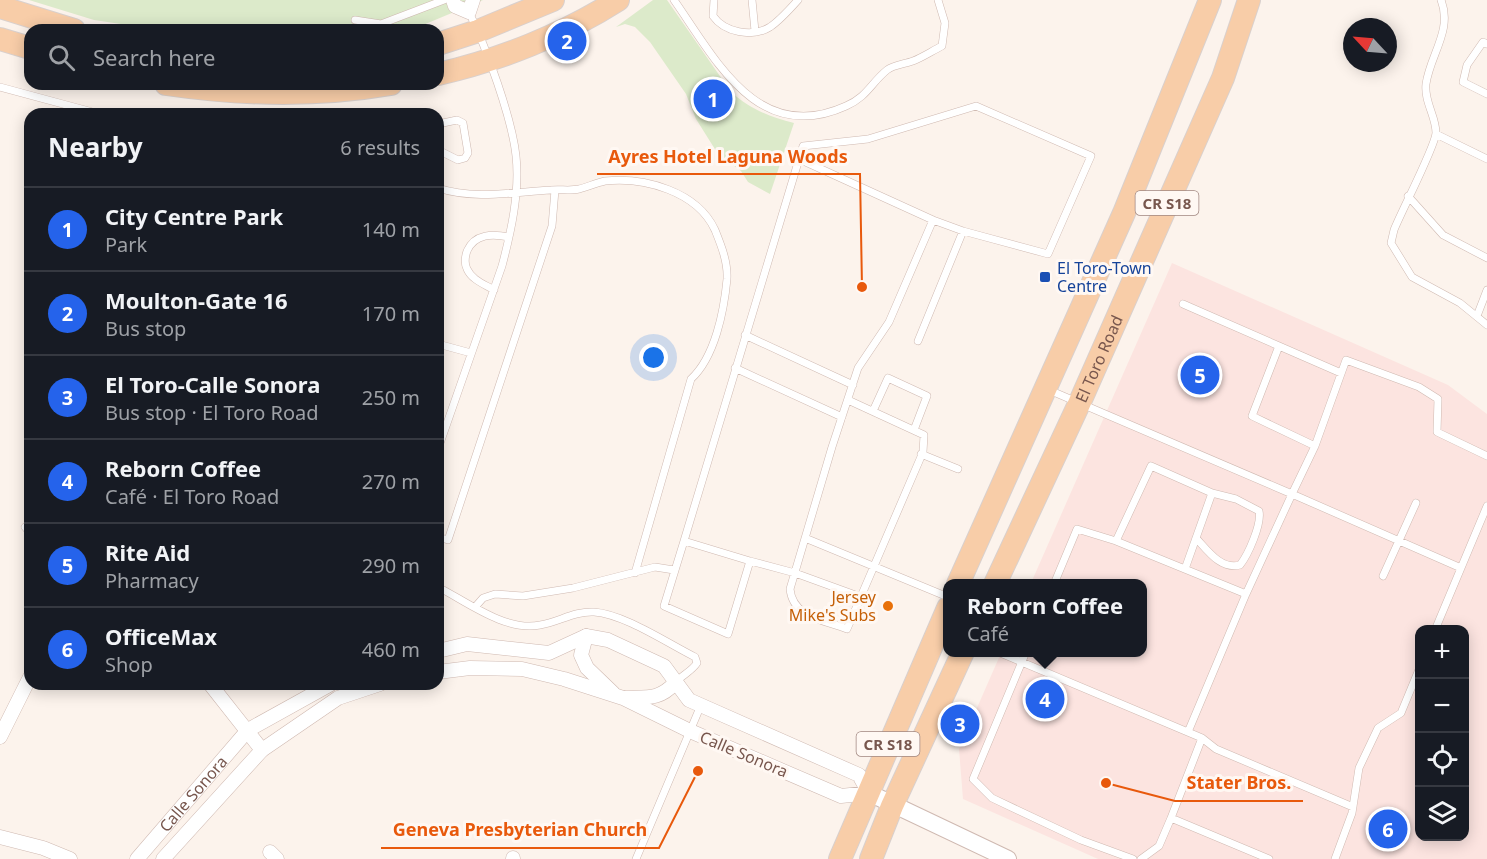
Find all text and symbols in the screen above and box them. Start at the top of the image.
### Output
pin: 2 [548,18,586,63]
north arrow [1343,18,1397,72]
search box [24,24,444,90]
icon: search [45,41,78,74]
text: Search here [93,42,215,72]
pin: 1 [694,76,732,122]
text: Nearby [48,129,143,165]
text: 6 results [340,134,420,161]
callout: Ayres Hotel Laguna Woods [597,138,860,174]
text: Ayres Hotel Laguna Woods [608,144,848,168]
road number: CR S18 [1136,191,1198,215]
text: City Centre Park [105,201,283,231]
text: 1 [62,216,73,243]
text: 140 m [362,216,420,243]
text: Park [105,231,147,258]
place label: El Toro-Town Centre [1057,257,1152,297]
marker: El Toro-Town Centre [1038,270,1052,284]
text: Moulton-Gate 16 [105,285,288,315]
text: 2 [62,300,73,327]
text: 170 m [362,300,420,327]
street label: El Toro Road [1070,312,1128,406]
text: Bus stop [105,315,186,342]
your location [639,343,668,372]
pin: 5 [1180,352,1220,398]
text: El Toro-Calle Sonora [105,369,320,399]
text: 3 [62,384,73,411]
text: 250 m [362,384,420,411]
text: Bus stop · El Toro Road [105,399,319,426]
text: Reborn Coffee [105,453,261,483]
text: 4 [62,468,73,495]
text: 270 m [362,468,420,495]
text: Café · El Toro Road [105,483,279,510]
text: Rite Aid [105,537,190,567]
text: 5 [62,552,73,579]
text: 290 m [362,552,420,579]
text: Pharmacy [105,567,199,594]
popup [943,579,1147,657]
place label: Jersey Mike's Subs [789,586,877,626]
text: Reborn Coffee [967,590,1123,620]
marker: Jersey Mike's Subs [881,599,895,613]
text: Café [967,620,1009,647]
text: OfficeMax [105,621,217,651]
map controls [1415,625,1469,841]
button: + [1415,625,1469,679]
text: 6 [62,636,73,663]
text: 460 m [362,636,420,663]
text: Shop [105,651,153,678]
pin: 4 [1026,676,1064,722]
button: − [1415,679,1469,733]
pin: 3 [940,702,980,746]
street label: Calle Sonora [697,726,791,782]
road number: CR S18 [856,732,920,756]
button: locate [1415,733,1469,787]
street label: Calle Sonora [154,751,232,837]
callout: Stater Bros. [1175,765,1303,801]
text: Stater Bros. [1187,770,1291,794]
button: layers [1415,787,1469,841]
pin: 6 [1368,806,1408,852]
callout: Geneva Presbyterian Church [381,812,659,848]
text: Geneva Presbyterian Church [393,817,647,841]

